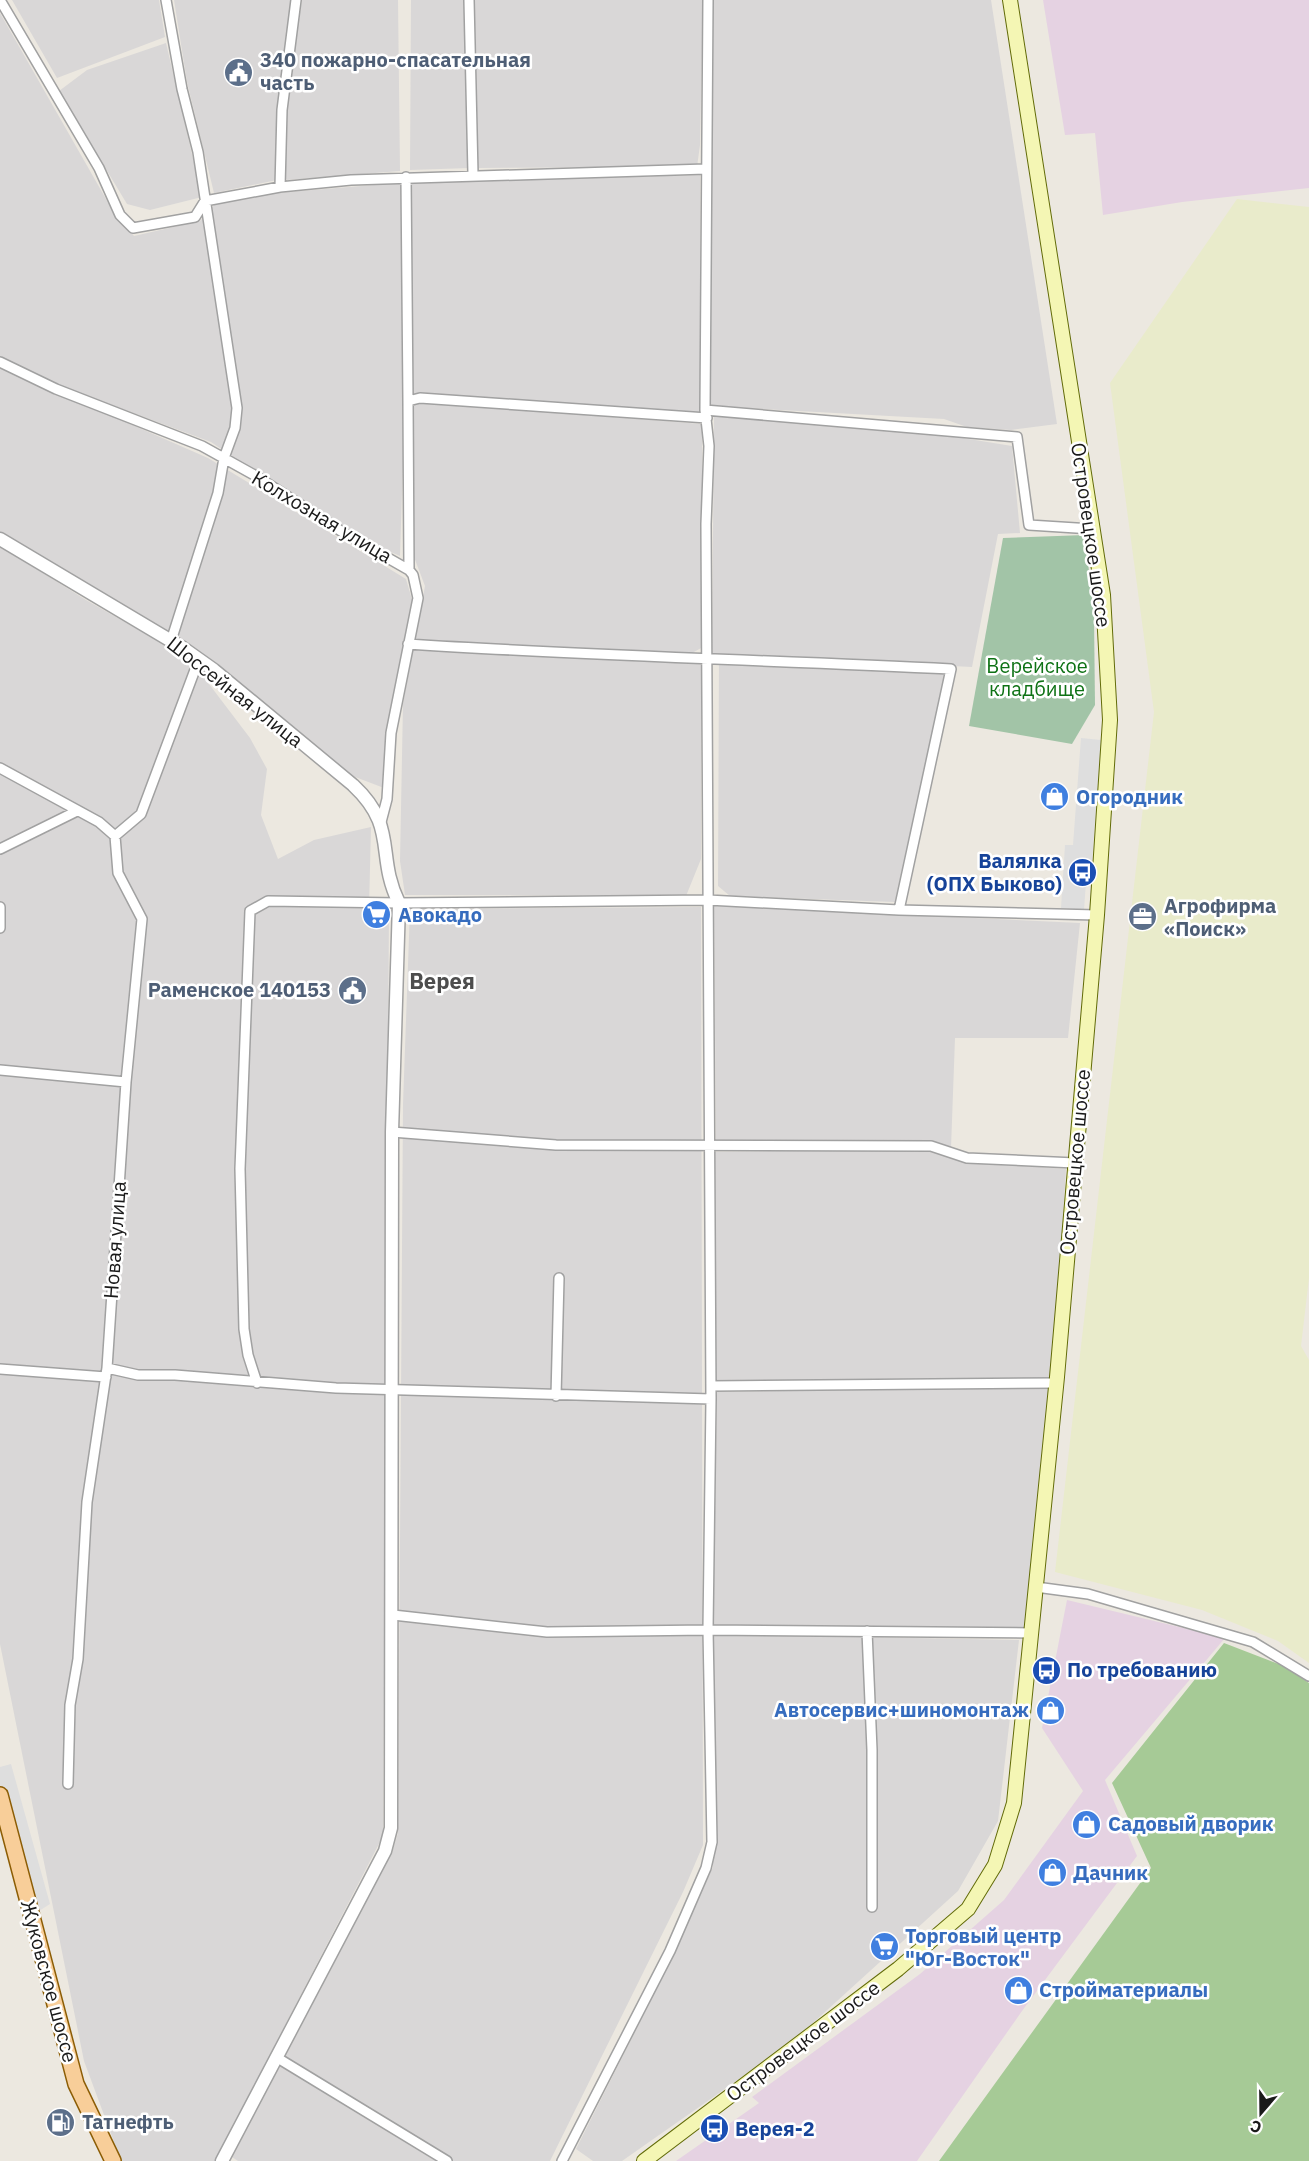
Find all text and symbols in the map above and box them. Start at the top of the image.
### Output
place label: 340 пожарно-спасательная часть [260,46,531,96]
public building icon: 340 пожарно-спасательная часть [223,56,255,88]
street label: Островецкое шоссе [1065,441,1118,629]
street label: Колхозная улица [247,464,398,569]
street label: Шоссейная улица [162,630,309,754]
park label: Верейское кладбище [986,652,1088,702]
shop icon: Огородник [1039,781,1071,813]
place label: Огородник [1076,783,1183,810]
place label: Валялка (ОПХ Быково) [927,847,1062,897]
bus stop icon: Валялка (ОПХ Быково) [1067,856,1099,888]
place label: Агрофирма «Поиск» [1164,892,1277,942]
supermarket icon: Авокадо [361,899,393,931]
place label: Авокадо [398,901,482,928]
office icon: Агрофирма «Поиск» [1127,901,1159,933]
district label: Верея [409,966,475,995]
public building icon: Раменское 140153 [336,974,368,1006]
place label: Раменское 140153 [148,976,331,1003]
street label: Островецкое шоссе [1053,1068,1096,1256]
street label: Новая улица [97,1180,132,1300]
bus stop icon: По требованию [1030,1654,1062,1686]
place label: По требованию [1067,1656,1217,1683]
shop icon: Автосервис+шиномонтаж [1034,1694,1066,1726]
place label: Автосервис+шиномонтаж [774,1696,1029,1723]
shop icon: Садовый дворик [1071,1808,1103,1840]
place label: Садовый дворик [1108,1810,1274,1837]
shop icon: Дачник [1036,1857,1068,1889]
place label: Дачник [1073,1859,1148,1886]
street label: Жуковское шоссе [15,1896,84,2065]
place label: Торговый центр "Юг-Восток" [905,1922,1061,1972]
supermarket icon: Торговый центр "Юг-Восток" [868,1931,900,1963]
street label: Островецкое шоссе [720,1974,885,2107]
shop icon: Стройматериалы [1002,1974,1034,2006]
place label: Стройматериалы [1039,1976,1208,2003]
north arrow [1231,2083,1291,2143]
fuel station icon: Татнефть [45,2106,77,2138]
place label: Татнефть [82,2108,174,2135]
bus stop icon: Верея-2 [698,2113,730,2145]
place label: Верея-2 [735,2115,815,2142]
text: С [1248,2116,1264,2138]

